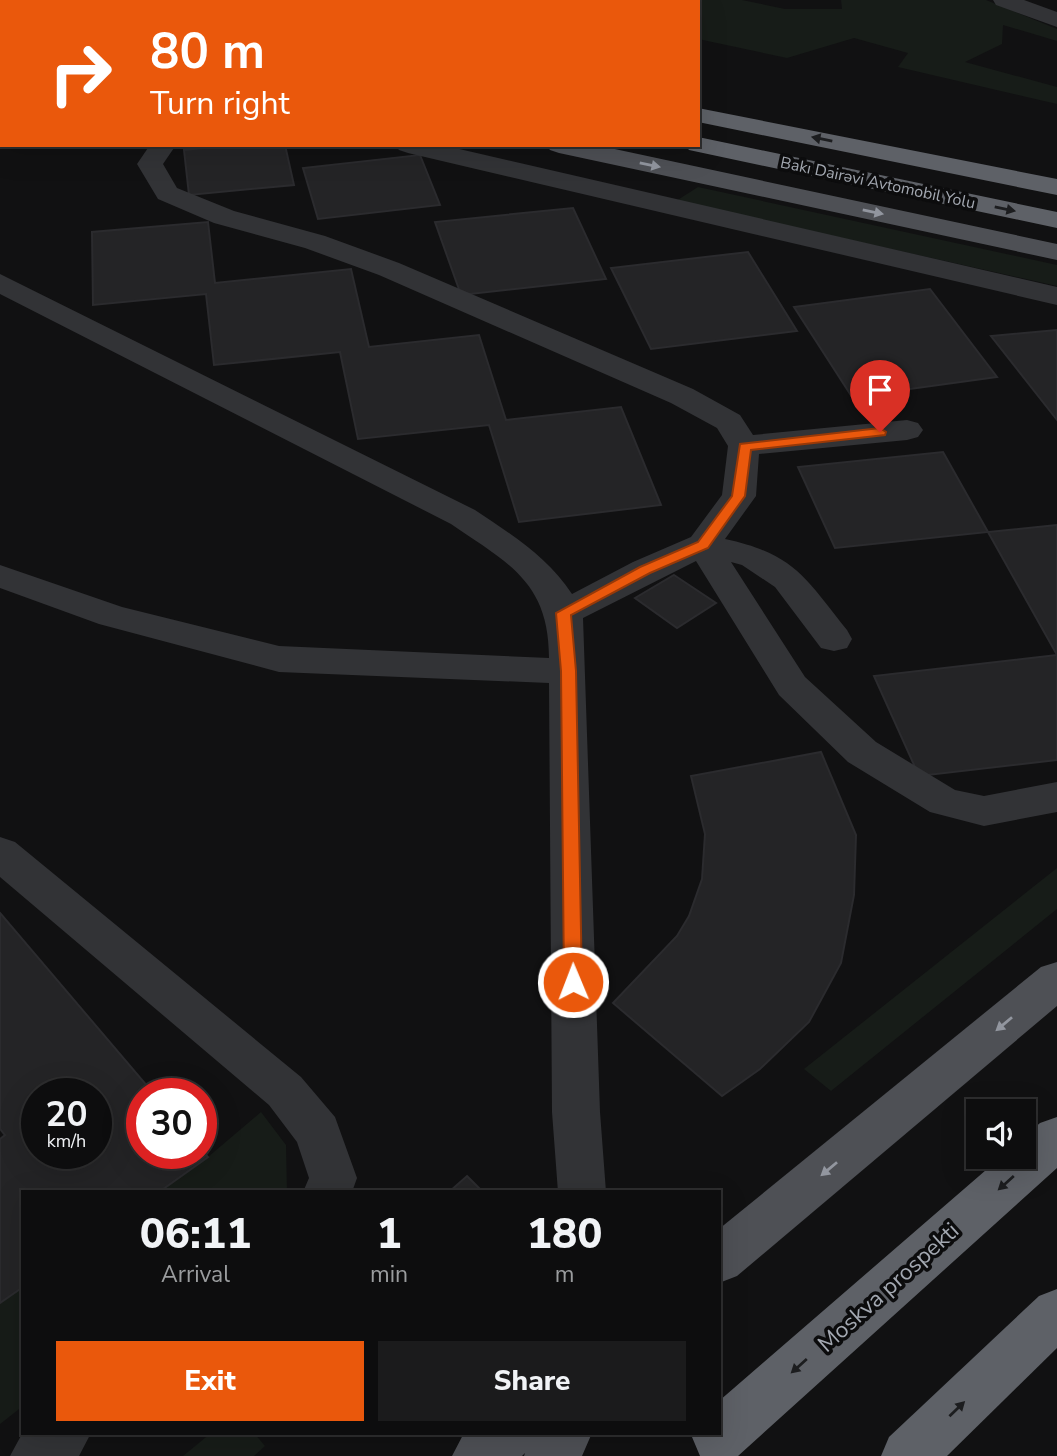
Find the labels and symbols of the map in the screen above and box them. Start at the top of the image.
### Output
one-way arrow [811,134,833,145]
street label: Bakı Dairəvi Avtomobil Yolu [778,152,977,214]
one-way arrow [639,159,661,170]
one-way arrow [994,204,1016,215]
one-way arrow [862,207,884,218]
pin [850,360,910,432]
position arrow [536,945,610,1019]
one-way arrow [996,1016,1013,1031]
speed limit sign: 30 [126,1078,217,1169]
one-way arrow [821,1161,838,1176]
one-way arrow [997,1175,1015,1191]
street label: Moskva prospekti [811,1216,966,1359]
one-way arrow [790,1358,808,1374]
one-way arrow [948,1401,965,1417]

